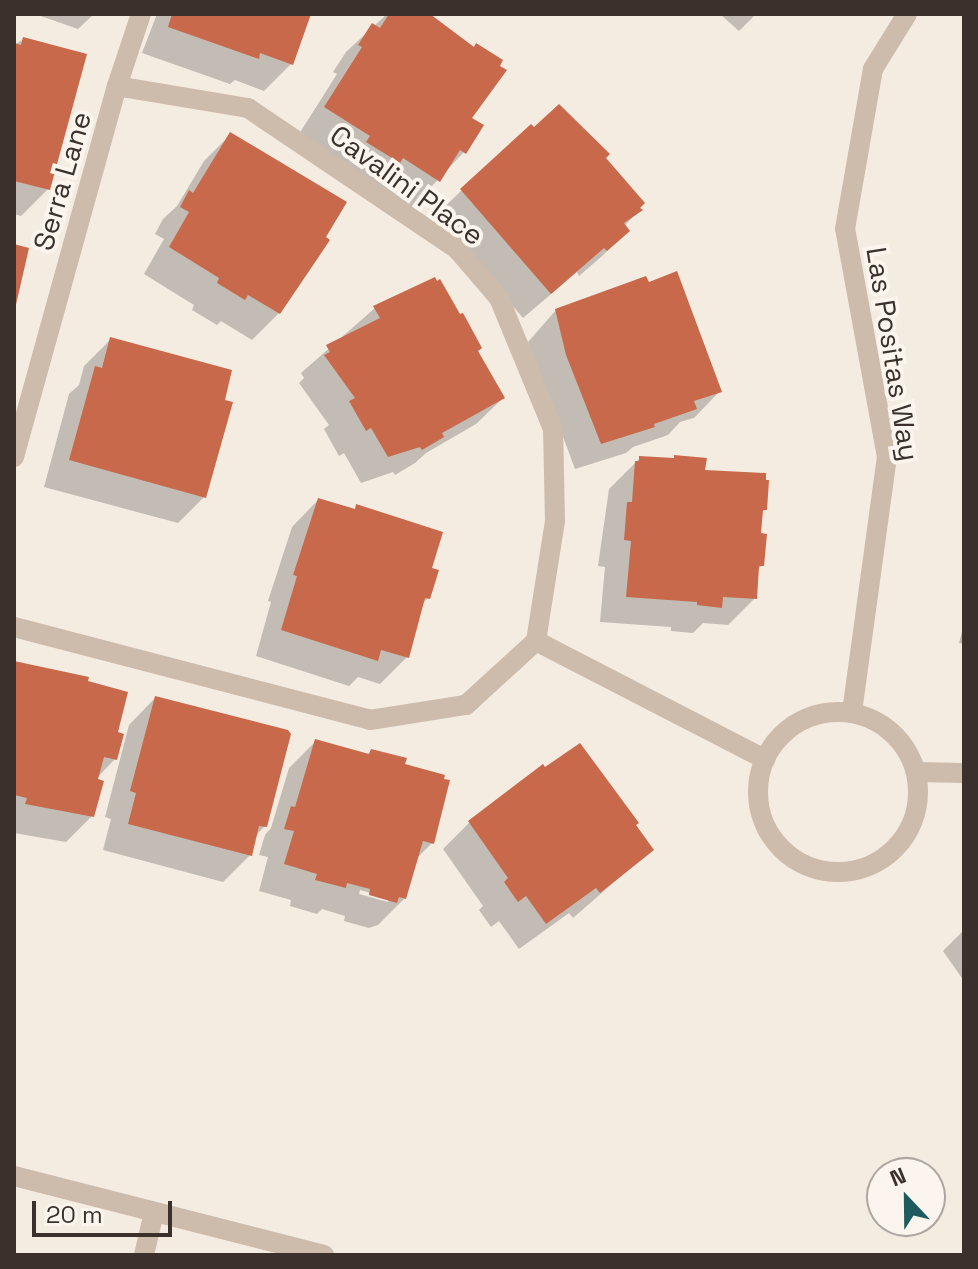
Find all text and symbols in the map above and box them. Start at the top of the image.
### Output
street label: Serra Lane [26,108,98,254]
street label: Cavalini Place [324,118,490,252]
street label: Las Positas Way [859,245,927,463]
north arrow [866,1157,946,1237]
text: N [886,1161,910,1192]
scale bar [36,1185,176,1235]
text: 20 m [46,1199,103,1230]

